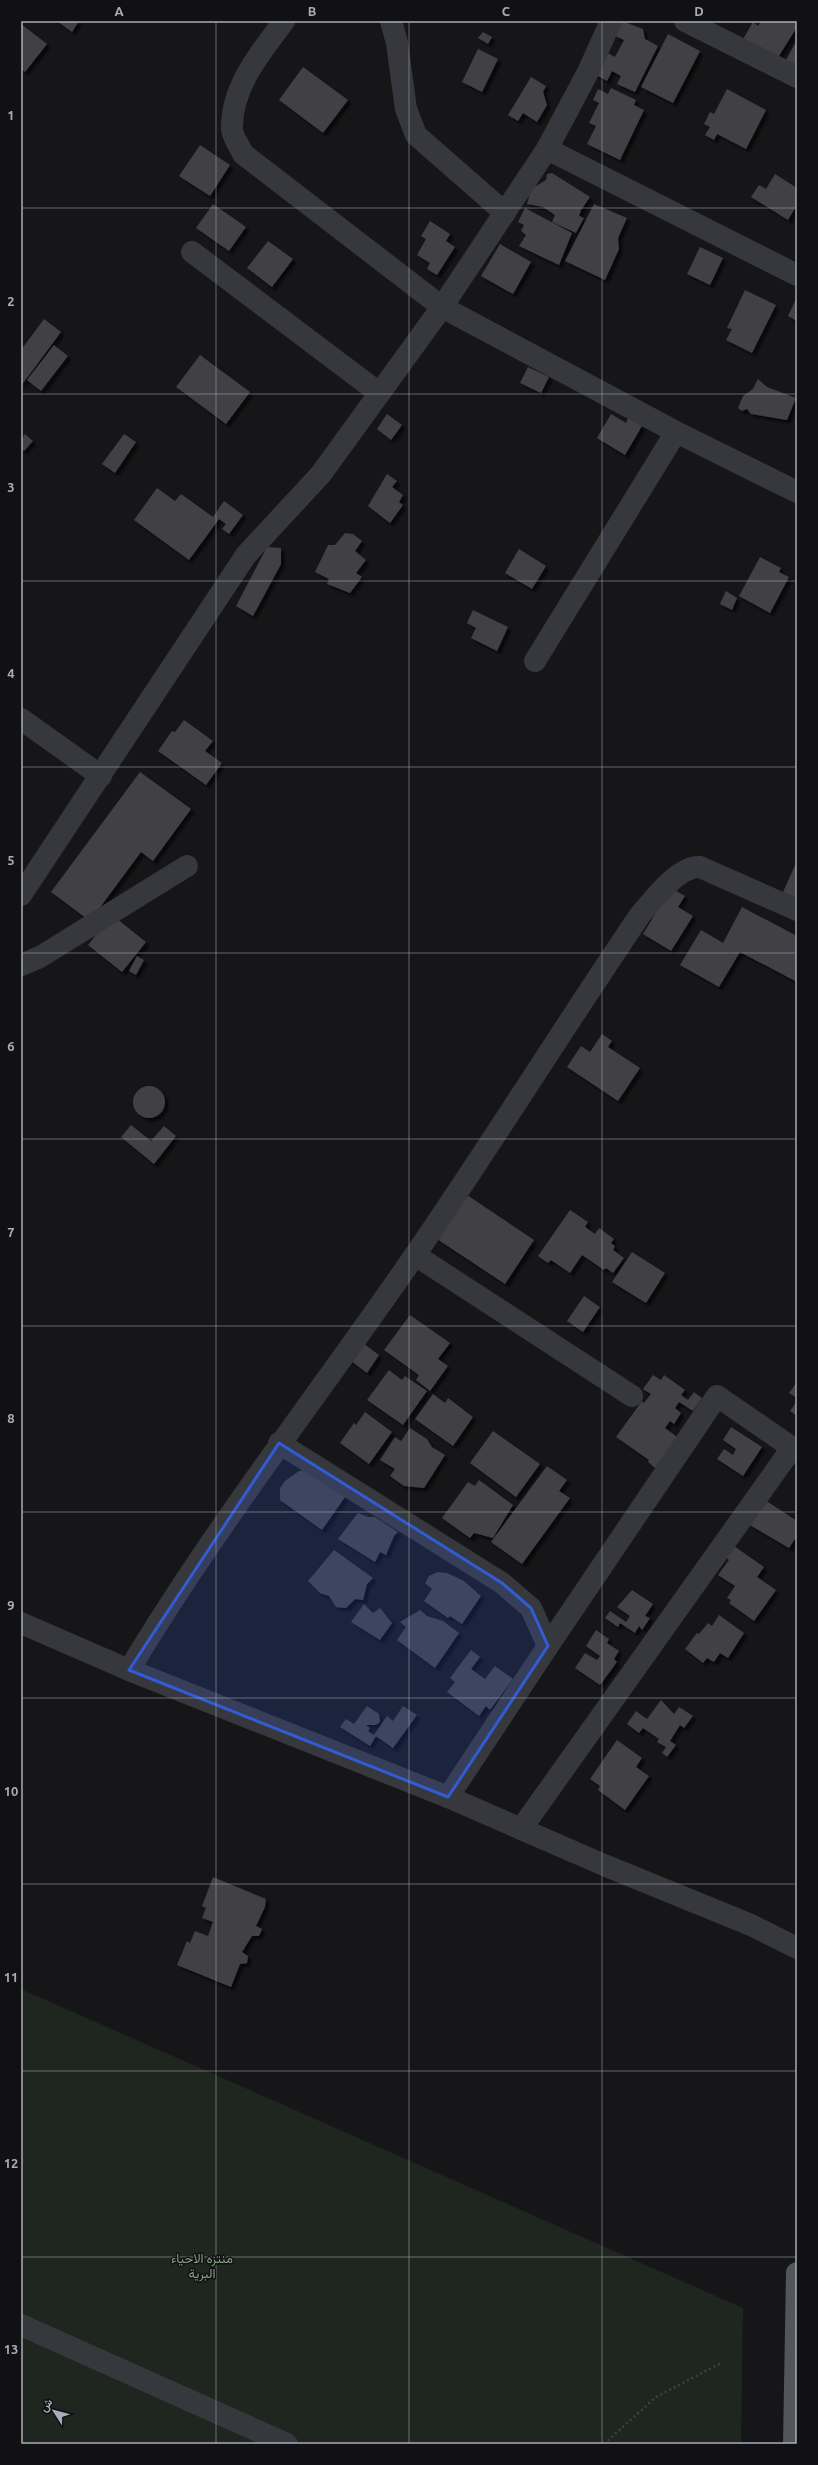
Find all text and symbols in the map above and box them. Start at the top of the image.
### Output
text: A [114,4,124,18]
text: B [308,4,317,18]
text: C [502,4,511,18]
text: D [694,4,704,18]
text: 1 [7,108,15,122]
text: 2 [7,294,15,308]
text: 3 [7,480,15,494]
text: 4 [7,666,15,680]
text: 5 [7,853,15,867]
text: 6 [7,1039,15,1053]
text: 7 [7,1225,15,1239]
text: 8 [7,1411,15,1425]
text: 9 [7,1598,15,1612]
text: 10 [4,1784,18,1798]
text: 11 [4,1970,18,1984]
text: 12 [4,2156,18,2170]
park label: منتزه الاحياء البرية [171,2251,233,2282]
text: 13 [4,2342,18,2356]
north arrow [34,2391,74,2431]
text: ش [37,2396,55,2415]

